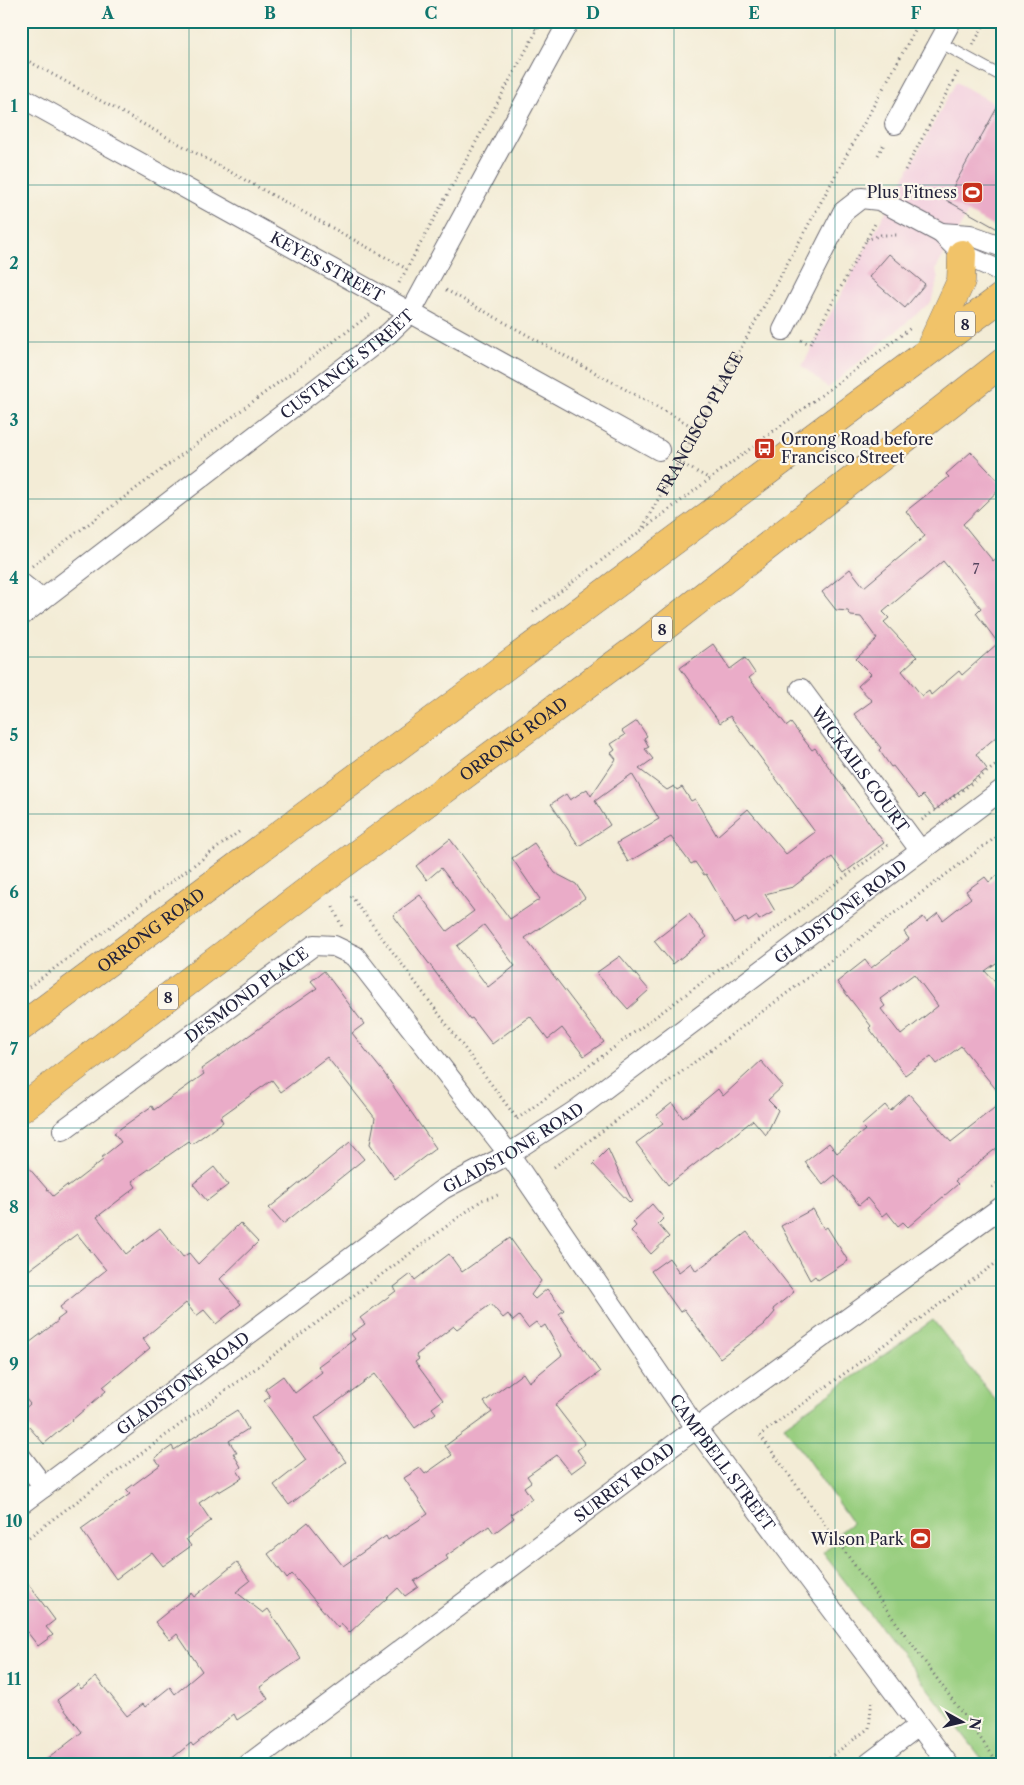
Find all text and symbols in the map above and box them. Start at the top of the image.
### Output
text: A [101,3,115,23]
text: B [264,3,276,23]
text: C [425,3,437,23]
text: D [586,3,600,23]
text: E [748,3,760,23]
text: F [911,3,922,23]
text: 1 [10,96,18,116]
sports icon: Plus Fitness [961,180,985,204]
place label: Plus Fitness [867,182,957,202]
street label: KEYES STREET [267,227,388,306]
text: 2 [9,253,19,273]
street label: CUSTANCE STREET [276,305,418,423]
road number: 8 [955,312,975,336]
street label: FRANCISCO PLACE [652,348,747,499]
text: 3 [9,410,19,430]
place label: Orrong Road before Francisco Street [781,429,933,467]
bus stop icon: Orrong Road before Francisco Street [753,436,777,460]
house number: 7 [973,560,980,578]
text: 4 [9,568,19,588]
road number: 8 [652,616,672,642]
street label: ORRONG ROAD [456,693,571,785]
street label: WICKAILS COURT [807,702,914,836]
text: 5 [10,725,19,745]
street label: GLADSTONE ROAD [770,855,910,968]
text: 6 [9,882,19,902]
street label: ORRONG ROAD [93,884,209,977]
street label: DESMOND PLACE [181,943,312,1047]
road number: 8 [158,984,178,1010]
text: 7 [10,1039,19,1059]
street label: GLADSTONE ROAD [439,1098,588,1197]
text: 8 [9,1197,19,1217]
street label: GLADSTONE ROAD [113,1327,253,1439]
text: 9 [9,1354,19,1374]
street label: CAMPBELL STREET [666,1390,780,1535]
street label: SURREY ROAD [570,1438,678,1527]
text: 10 [5,1511,23,1531]
sports icon: Wilson Park [908,1527,932,1551]
place label: Wilson Park [810,1529,905,1549]
text: 11 [7,1669,22,1689]
north arrow [936,1698,986,1748]
text: N [965,1717,985,1731]

